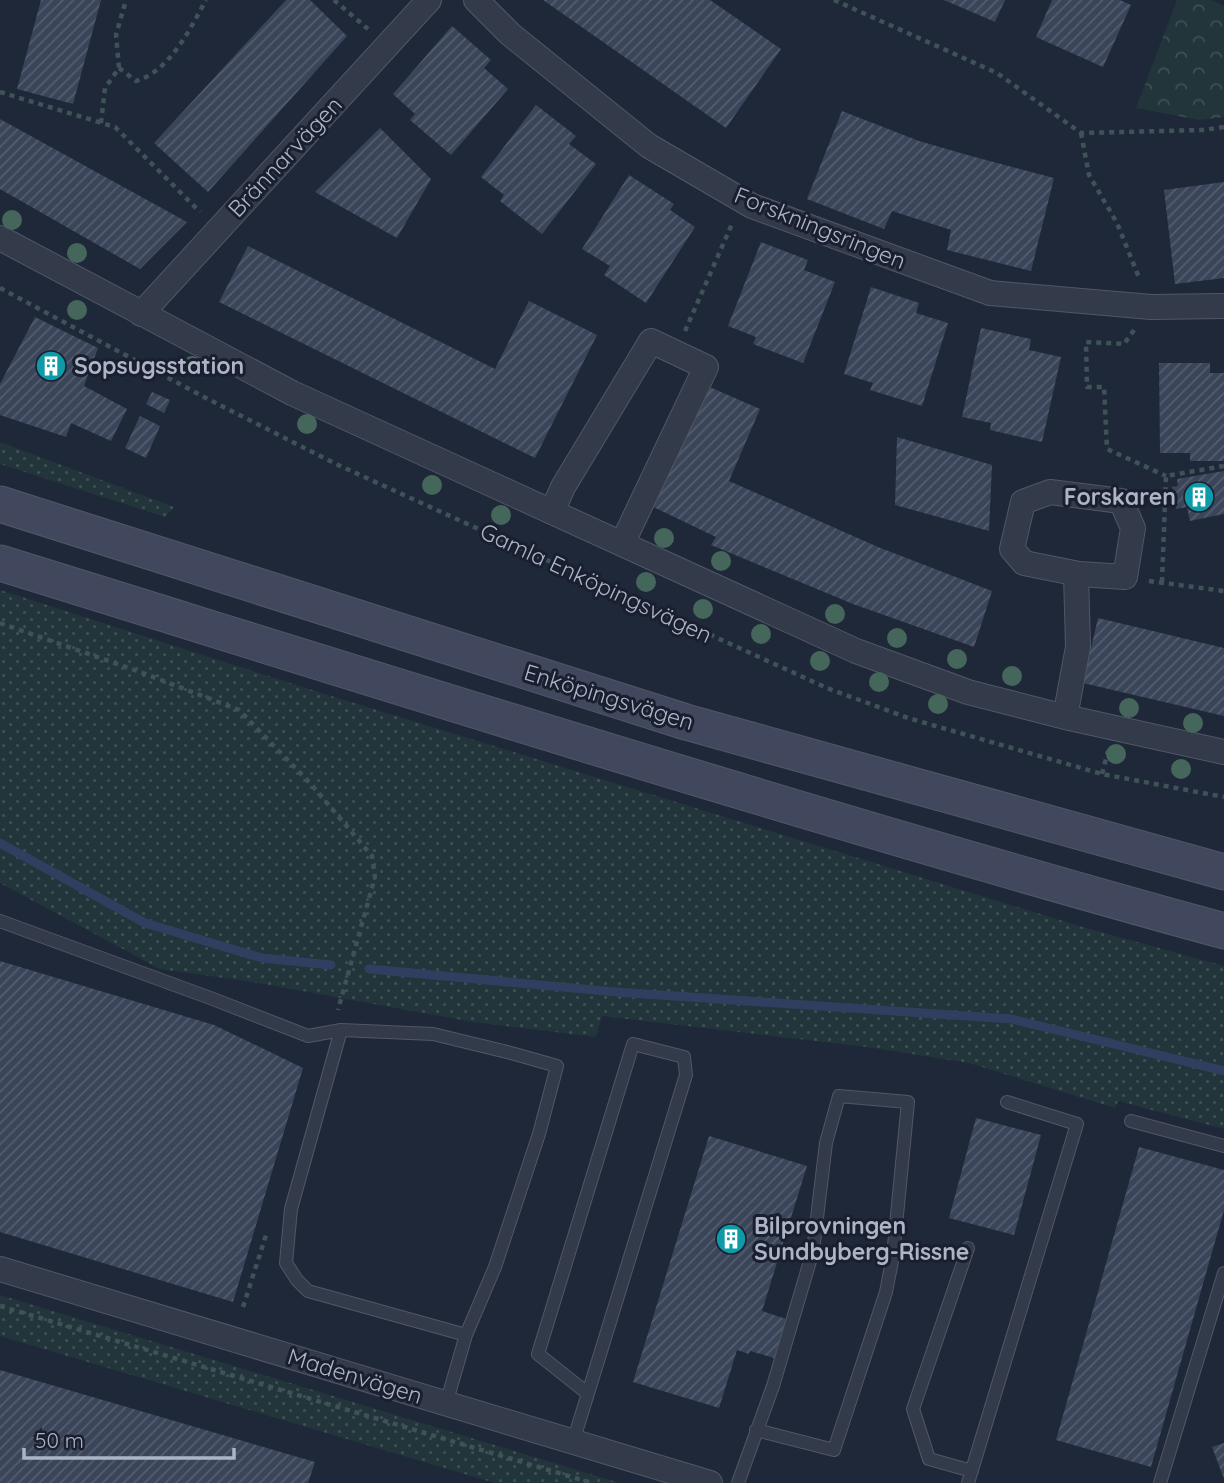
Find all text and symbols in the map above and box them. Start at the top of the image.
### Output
street label: Brännarvägen [221,90,348,223]
street label: Forskningsringen [730,180,910,275]
building icon: Sopsugsstation [34,349,68,383]
place label: Sopsugsstation [74,351,244,380]
building icon: Forskaren [1182,480,1216,514]
place label: Forskaren [1064,482,1176,511]
street label: Gamla Enköpingsvägen [476,516,717,649]
street label: Enköpingsvägen [521,657,697,736]
place label: Bilprovningen Sundbyberg-Rissne [754,1211,969,1266]
building icon: Bilprovningen Sundbyberg-Rissne [714,1222,748,1256]
street label: Madenvägen [284,1341,426,1410]
scale bar [24,1416,234,1460]
text: 50 m [35,1427,84,1453]

